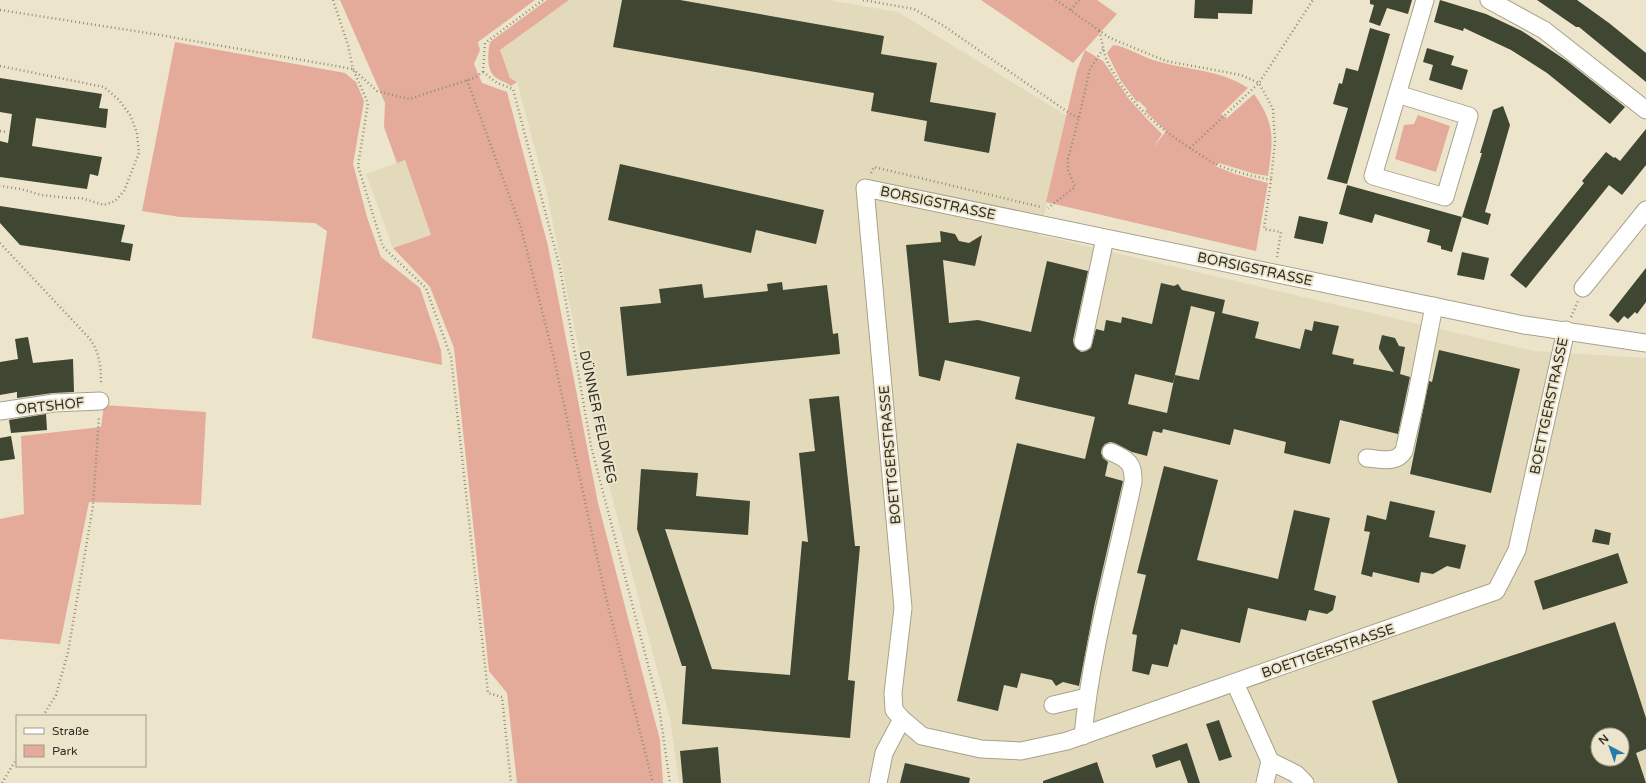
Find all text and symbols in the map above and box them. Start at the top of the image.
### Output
street label: BORSIGSTRASSE [879,182,997,224]
street label: BORSIGSTRASSE [1196,248,1314,290]
street label: BOETTGERSTRASSE [1526,336,1572,476]
street label: DÜNNER FELDWEG [576,349,620,485]
street label: BOETTGERSTRASSE [875,385,905,525]
street label: ORTSHOF [15,394,86,418]
street label: BOETTGERSTRASSE [1259,620,1397,682]
legend [16,715,146,767]
text: Straße [52,724,89,738]
north arrow [1590,727,1630,767]
text: N [1596,732,1611,748]
text: Park [52,744,78,758]

